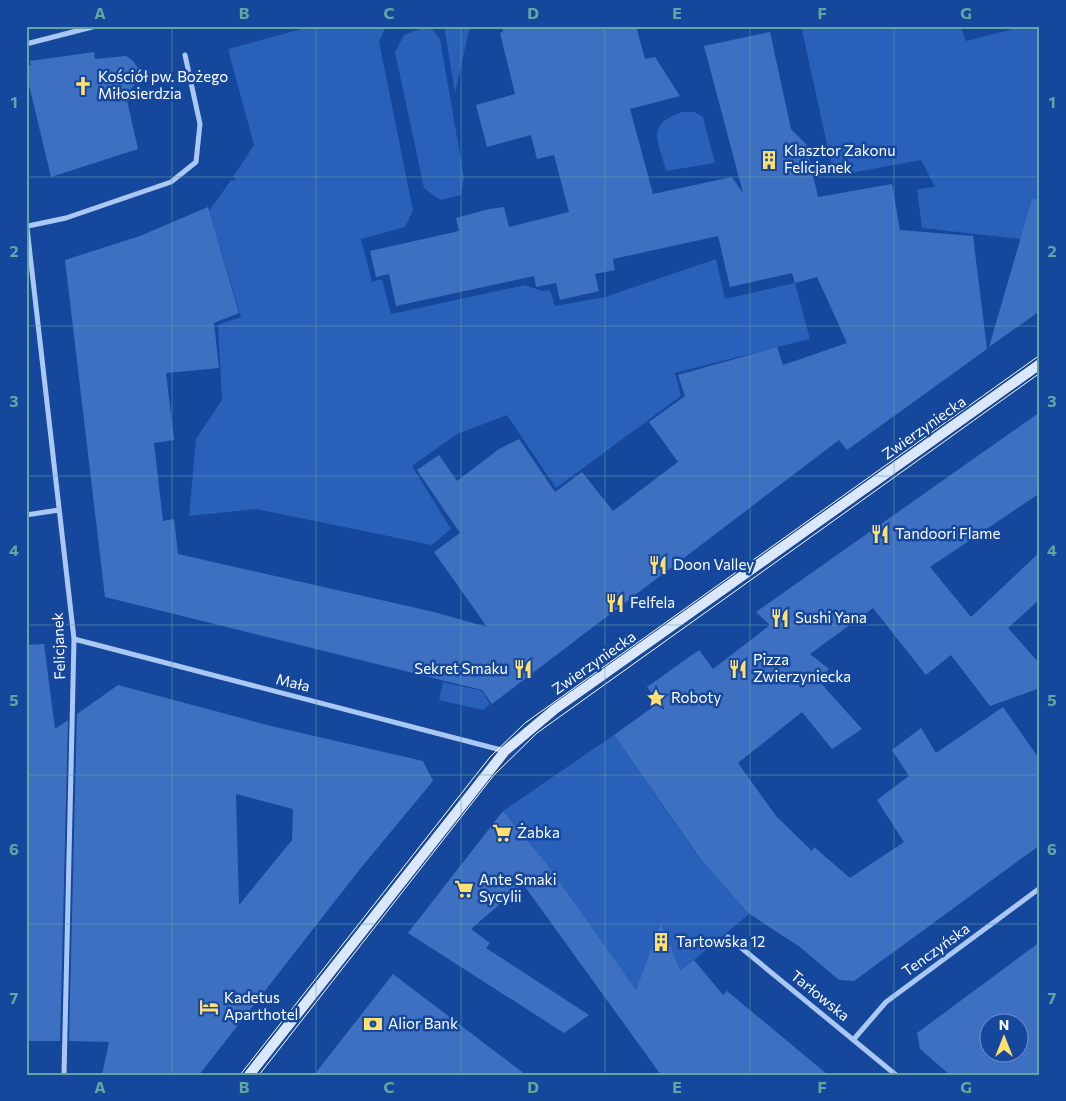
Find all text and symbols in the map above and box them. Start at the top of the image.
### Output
text: A [94,3,106,22]
text: B [239,3,250,22]
text: C [384,3,395,22]
text: D [527,3,539,22]
text: E [672,3,682,22]
text: F [817,3,827,22]
text: G [960,3,972,22]
place label: Kościół pw. Bożego Miłosierdzia [98,67,228,102]
church icon: Kościół pw. Bożego Miłosierdzia [72,75,94,97]
text: 1 [10,92,18,111]
text: 1 [1048,92,1056,111]
place label: Klasztor Zakonu Felicjanek [784,141,896,176]
building icon: Klasztor Zakonu Felicjanek [758,149,780,171]
text: 2 [9,241,19,260]
text: 2 [1047,241,1057,260]
text: 3 [9,391,19,410]
text: 3 [1047,391,1057,410]
street label: Zwierzyniecka [878,392,969,463]
restaurant icon: Tandoori Flame [869,523,891,545]
place label: Tandoori Flame [895,524,1000,542]
text: 4 [9,540,19,559]
text: 4 [1047,540,1057,559]
restaurant icon: Doon Valley [647,554,669,576]
place label: Doon Valley [673,555,754,573]
restaurant icon: Felfela [604,592,626,614]
place label: Felfela [630,593,675,611]
restaurant icon: Sushi Yana [769,607,791,629]
place label: Sushi Yana [795,608,867,626]
street label: Felicjanek [48,612,68,680]
street label: Zwierzyniecka [548,627,639,698]
place label: Pizza Zwierzyniecka [753,650,851,685]
restaurant icon: Sekret Smaku [512,658,534,680]
restaurant icon: Pizza Zwierzyniecka [727,658,749,680]
place label: Sekret Smaku [414,659,508,677]
street label: Mała [274,669,312,695]
place icon: Roboty [645,687,667,709]
place label: Roboty [671,688,721,706]
text: 5 [9,690,19,709]
text: 5 [1047,690,1057,709]
supermarket icon: Żabka [491,822,513,844]
place label: Żabka [517,823,560,841]
text: 6 [9,839,19,858]
text: 6 [1047,839,1057,858]
place label: Ante Smaki Sycylii [479,870,557,905]
supermarket icon: Ante Smaki Sycylii [453,878,475,900]
street label: Tenczyńska [898,919,973,980]
building icon: Tartowska 12 [650,931,672,953]
place label: Tartowska 12 [676,932,765,950]
street label: Tarłowska [788,966,854,1024]
text: 7 [10,988,19,1007]
place label: Kadetus Aparthotel [224,988,298,1023]
text: 7 [1048,988,1057,1007]
hotel icon: Kadetus Aparthotel [198,996,220,1018]
bank icon: Alior Bank [362,1013,384,1035]
place label: Alior Bank [388,1014,458,1032]
north arrow [978,1014,1028,1064]
text: N [999,1016,1009,1033]
text: A [94,1077,106,1096]
text: B [239,1077,250,1096]
text: C [384,1077,395,1096]
text: D [527,1077,539,1096]
text: E [672,1077,682,1096]
text: F [817,1077,827,1096]
text: G [960,1077,972,1096]

